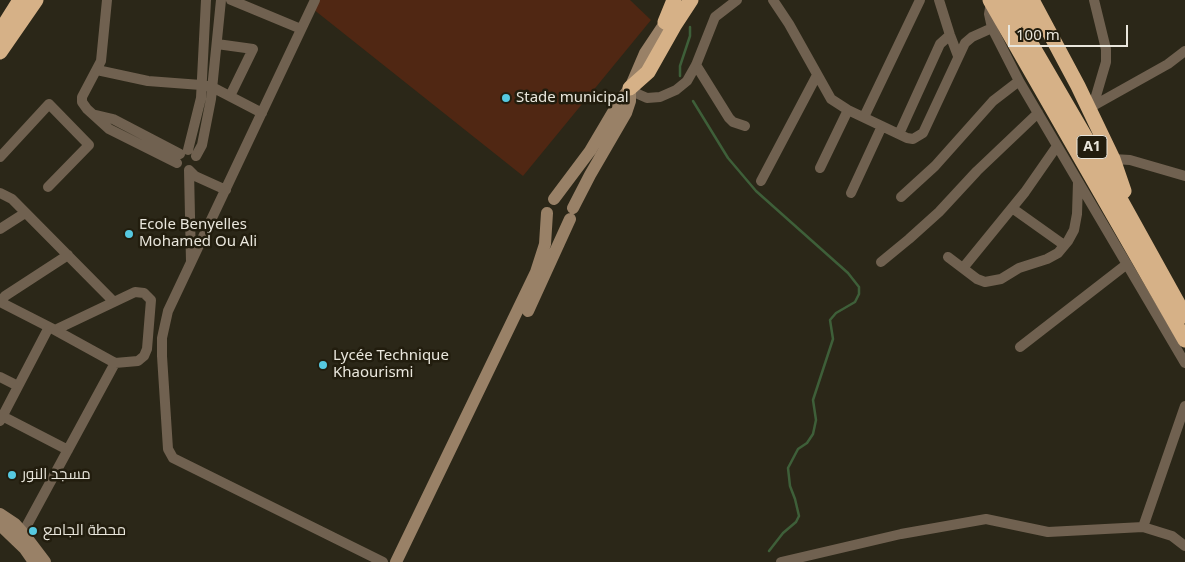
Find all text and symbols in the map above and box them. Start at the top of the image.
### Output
scale bar [1010,15,1130,47]
text: 100 m [1016,24,1060,44]
place label: Stade municipal [516,89,629,107]
marker: Stade municipal [500,92,512,104]
road number: A1 [1077,136,1107,158]
place label: Ecole Benyelles Mohamed Ou Ali [139,216,257,251]
marker: Ecole Benyelles Mohamed Ou Ali [123,228,135,240]
place label: Lycée Technique Khaourismi [333,347,449,382]
marker: Lycée Technique Khaourismi [317,359,329,371]
place label: مسجد النور [22,466,91,484]
marker: مسجد النور [6,469,18,481]
place label: محطة الجامع [43,522,126,540]
marker: محطة الجامع [27,525,39,537]

